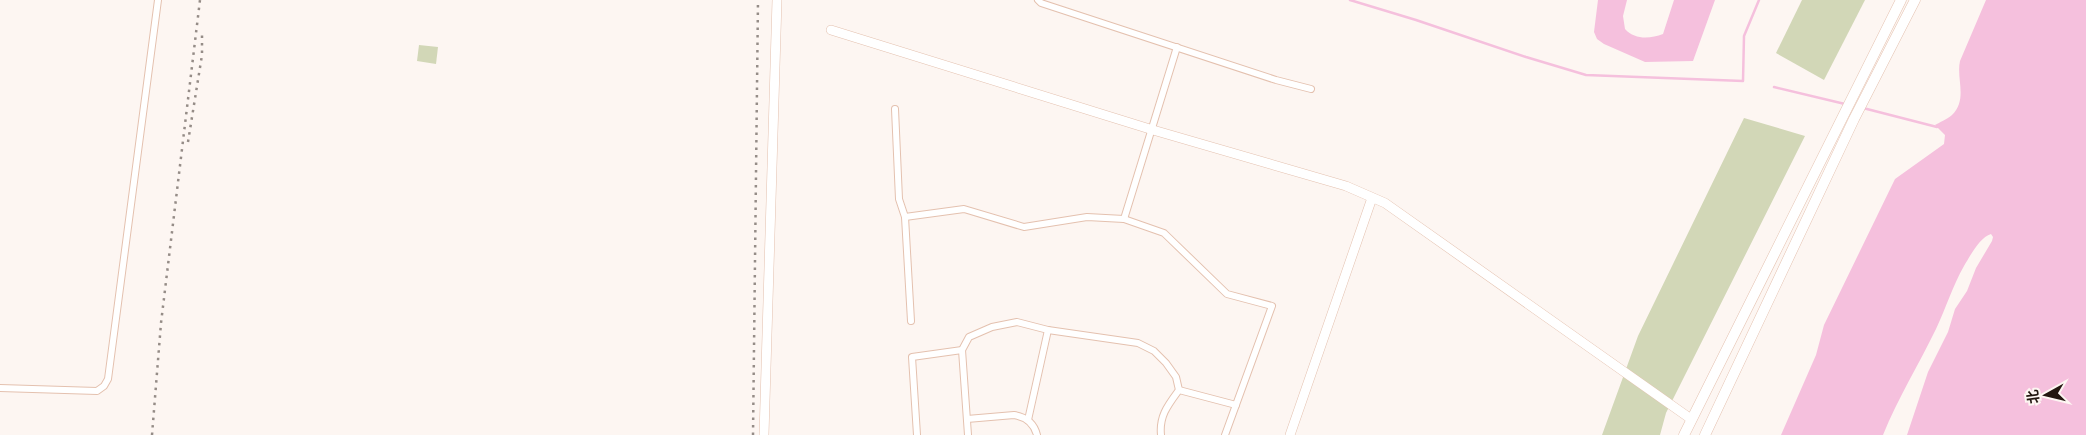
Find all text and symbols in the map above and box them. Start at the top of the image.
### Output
north arrow [2021,370,2071,420]
text: 北 [2024,389,2043,405]

